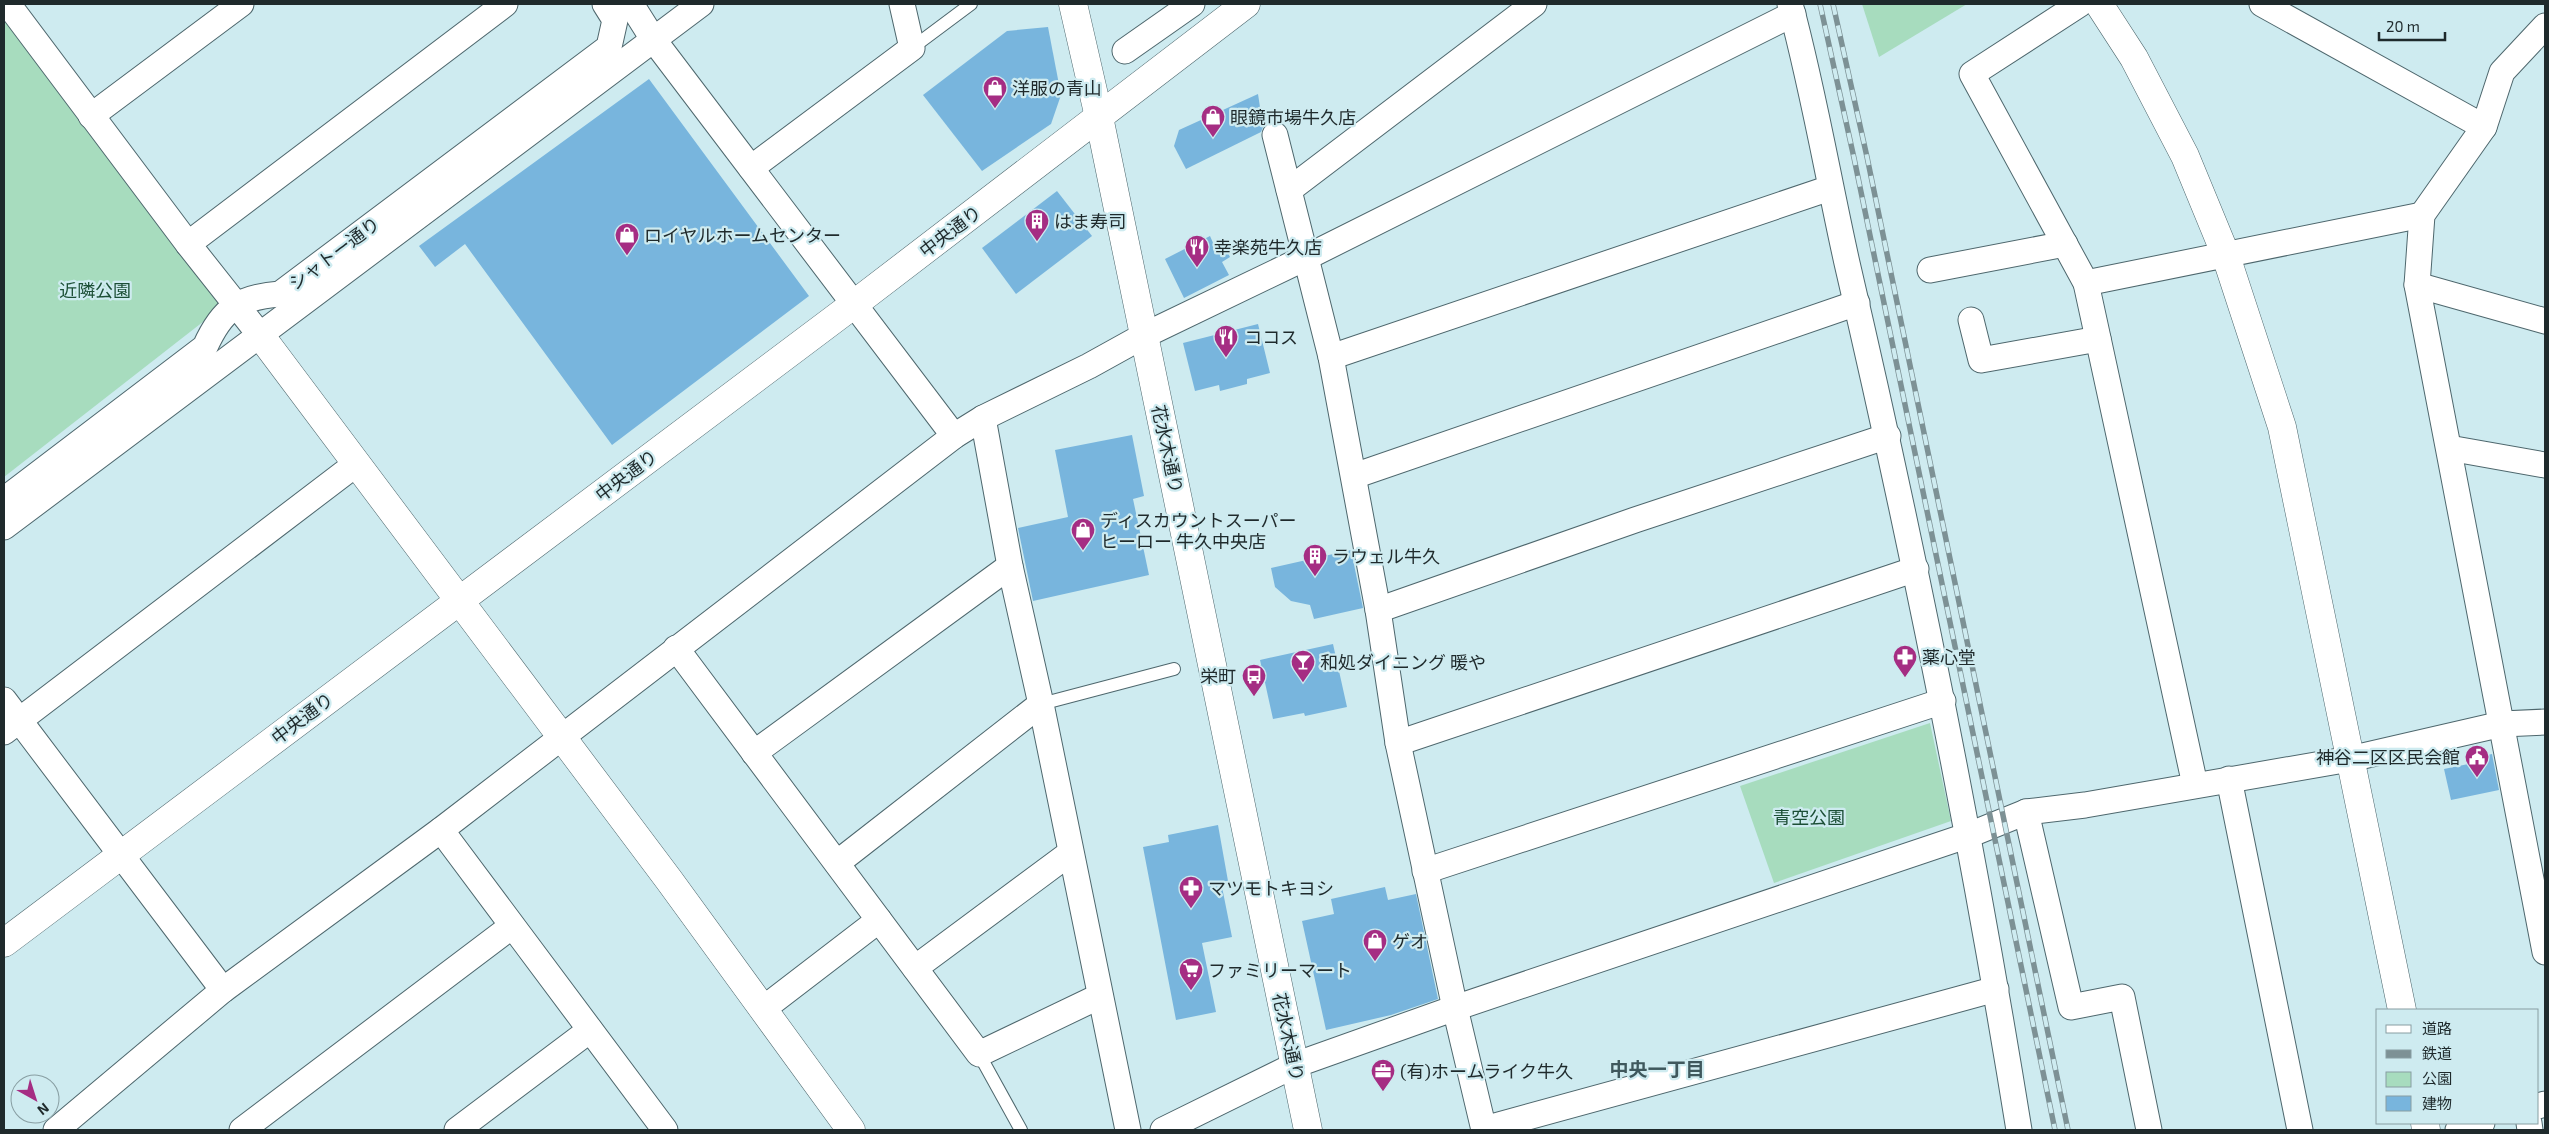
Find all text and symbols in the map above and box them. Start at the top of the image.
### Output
scale bar [2379,10,2445,42]
text: 20 m [2386,17,2420,35]
shop icon: 洋服の青山 [982,75,1008,109]
place label: 洋服の青山 [1012,77,1102,99]
shop icon: 眼鏡市場牛久店 [1200,104,1226,138]
place label: 眼鏡市場牛久店 [1230,106,1356,128]
street label: 中央通り [915,201,985,261]
building icon: はま寿司 [1024,208,1050,242]
place label: はま寿司 [1054,210,1126,232]
street label: シャトー通り [284,212,384,294]
shop icon: ロイヤルホームセンター [614,222,640,256]
place label: ロイヤルホームセンター [644,224,841,246]
restaurant icon: 幸楽苑牛久店 [1184,234,1210,268]
place label: 幸楽苑牛久店 [1214,236,1322,258]
park label: 近隣公園 [59,279,131,301]
restaurant icon: ココス [1213,324,1239,358]
place label: ココス [1244,326,1298,348]
street label: 花水木通り [1148,403,1188,495]
street label: 中央通り [591,445,661,505]
place label: ディスカウントスーパー ヒーロー 牛久中央店 [1100,509,1297,552]
shop icon: ディスカウントスーパー ヒーロー 牛久中央店 [1070,517,1096,551]
building icon: ラウェル牛久 [1302,543,1328,577]
place label: ラウェル牛久 [1332,545,1440,567]
pharmacy icon: 薬心堂 [1892,644,1918,678]
place label: 薬心堂 [1922,646,1976,668]
bar icon: 和処ダイニング 暖や [1290,649,1316,683]
place label: 和処ダイニング 暖や [1320,651,1486,673]
bus stop icon: 栄町 [1241,663,1267,697]
place label: 栄町 [1200,665,1236,687]
street label: 中央通り [267,688,337,748]
public building icon: 神谷二区区民会館 [2464,744,2490,778]
place label: 神谷二区区民会館 [2316,746,2460,768]
park label: 青空公園 [1773,806,1845,828]
pharmacy icon: マツモトキヨシ [1178,875,1204,909]
place label: マツモトキヨシ [1208,877,1334,899]
shop icon: ゲオ [1362,928,1388,962]
place label: ゲオ [1392,930,1428,952]
supermarket icon: ファミリーマート [1178,957,1204,991]
place label: ファミリーマート [1208,959,1352,981]
street label: 花水木通り [1269,991,1309,1083]
legend [2376,1009,2539,1124]
text: 道路 [2422,1019,2452,1037]
text: 鉄道 [2422,1044,2452,1062]
district label: 中央一丁目 [1609,1057,1705,1080]
office icon: (有)ホームライク牛久 [1370,1058,1396,1092]
place label: (有)ホームライク牛久 [1400,1060,1573,1082]
text: 公園 [2422,1069,2452,1087]
north arrow [10,1074,60,1124]
text: 建物 [2422,1094,2452,1112]
text: N [34,1100,53,1119]

